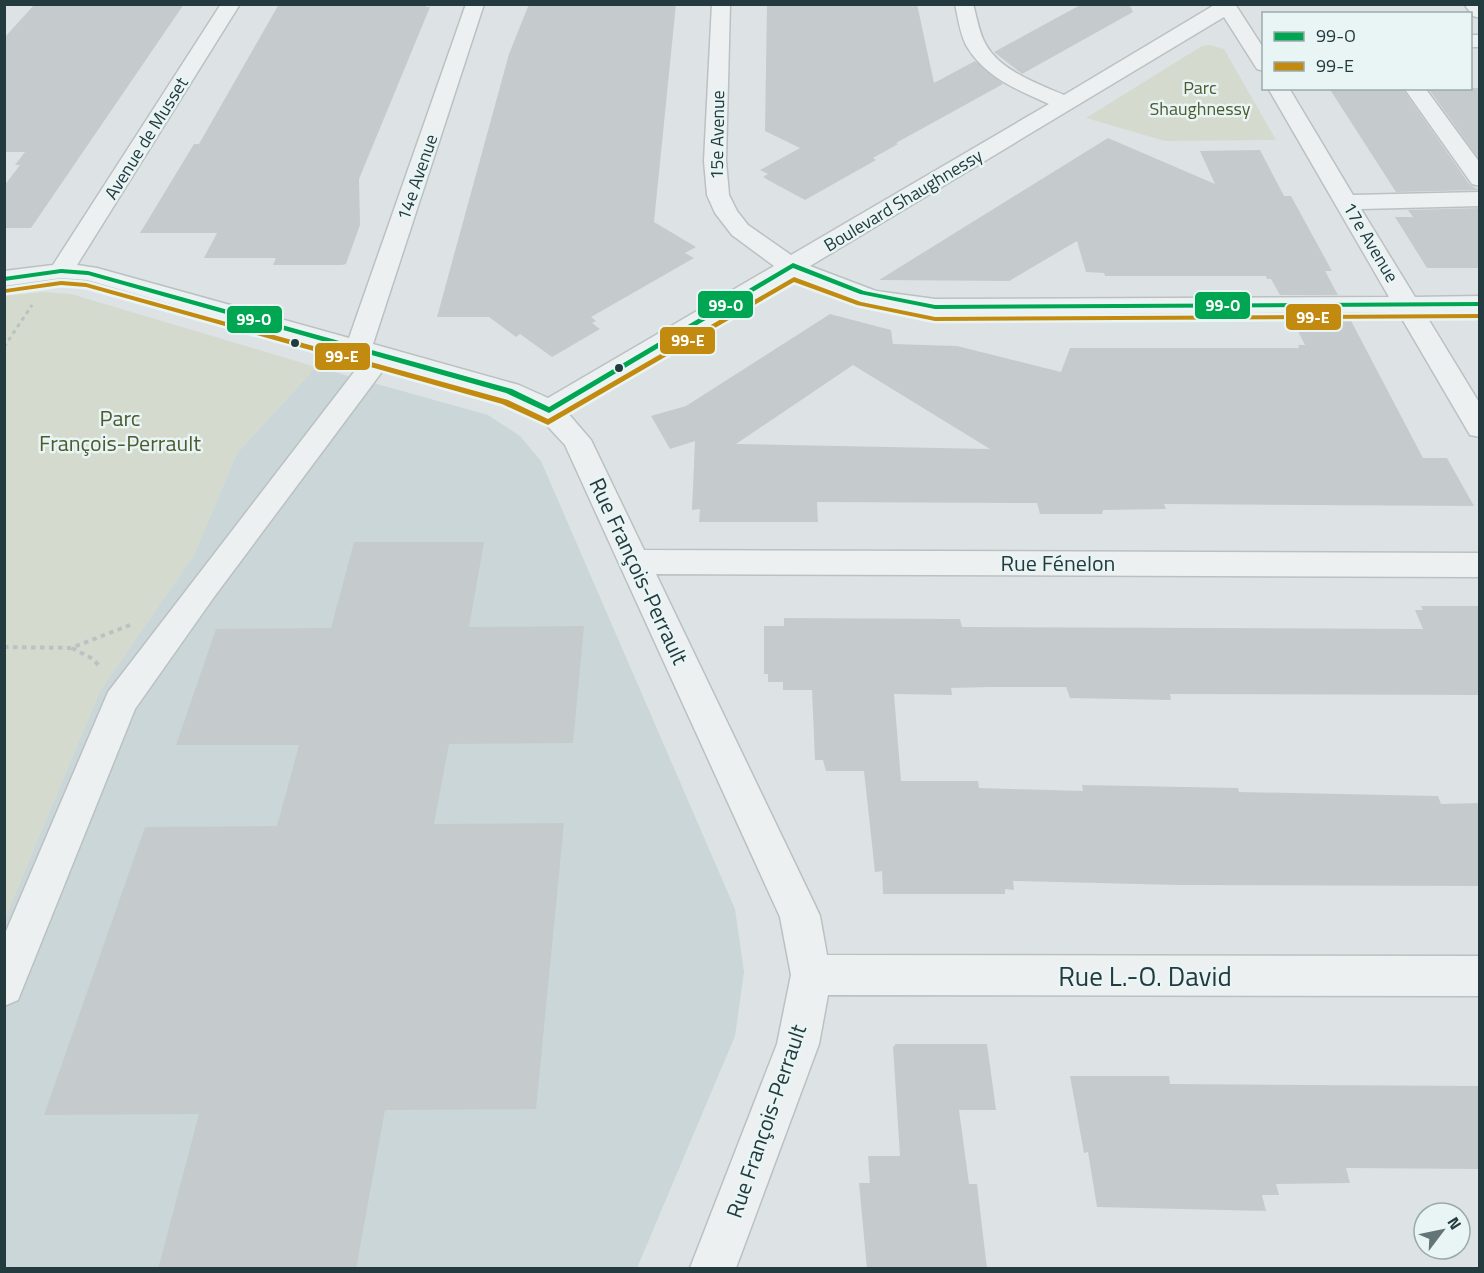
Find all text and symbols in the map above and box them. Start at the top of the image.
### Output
legend [1262,12,1472,90]
text: 99-O [1316,22,1356,49]
text: 99-E [1316,52,1354,79]
street label: Avenue de Musset [98,71,195,204]
park label: Parc Shaughnessy [1150,74,1251,122]
street label: 15e Avenue [703,90,731,180]
street label: 14e Avenue [390,130,444,224]
street label: Boulevard Shaughnessy [818,142,988,258]
street label: 17e Avenue [1336,197,1406,287]
line badge: 99-O [697,290,754,319]
line badge: 99-O [1194,291,1251,320]
text: 99-O [709,293,743,317]
text: 99-O [1206,293,1240,317]
line badge: 99-E [1285,303,1342,331]
line badge: 99-O [226,305,283,334]
text: 99-E [1296,305,1330,329]
text: 99-O [237,307,271,331]
line badge: 99-E [659,326,716,355]
text: 99-E [671,328,705,352]
unlabelled marker [289,337,301,349]
line badge: 99-E [314,342,371,371]
text: 99-E [325,344,359,368]
unlabelled marker [613,362,625,374]
park label: Parc François-Perrault [39,401,201,460]
street label: Rue François-Perrault [581,472,697,670]
street label: Rue Fénelon [1001,546,1115,580]
street label: Rue L.-O. David [1058,955,1232,996]
street label: Rue François-Perrault [717,1019,815,1223]
north arrow [1412,1201,1472,1261]
text: N [1442,1212,1468,1234]

